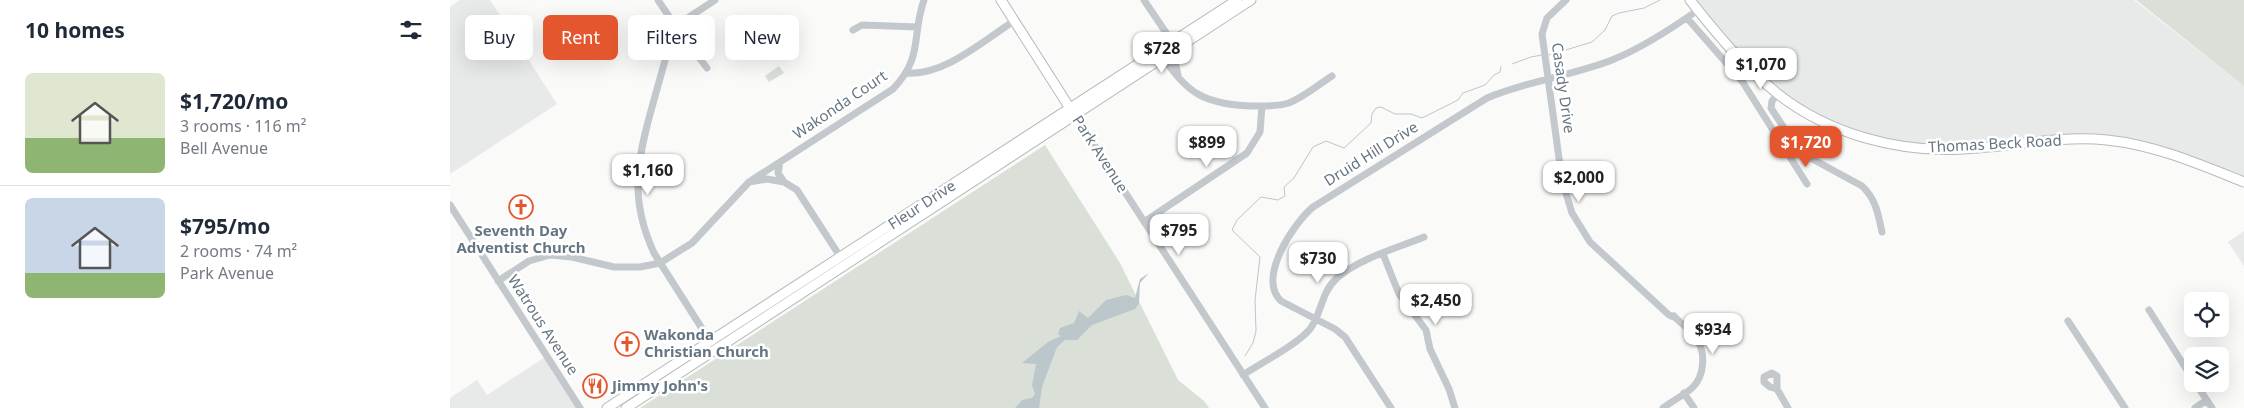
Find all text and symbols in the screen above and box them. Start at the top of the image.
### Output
chip: Buy [465,15,533,60]
chip: Rent [543,15,618,60]
chip: Filters [628,15,715,60]
chip: New [725,15,799,60]
text: 10 homes [25,16,125,44]
icon: filters [397,16,425,44]
pin: $728 [1132,32,1192,74]
text: $728 [1144,37,1180,59]
street label: Casady Drive [1548,41,1580,134]
pin: $1,070 [1720,48,1802,90]
text: $1,070 [1736,53,1786,75]
street label: Wakonda Court [788,65,891,143]
text: $1,720/mo [180,87,288,115]
icon: home [65,93,125,153]
street label: Park Avenue [1068,111,1133,196]
text: 3 rooms · 116 m² [180,115,306,137]
street label: Druid Hill Drive [1320,116,1421,190]
pin: $899 [1177,126,1237,168]
pin: $1,720 [1765,126,1847,168]
street label: Thomas Beck Road [1928,130,2062,156]
text: $899 [1189,131,1225,153]
text: $1,720 [1781,131,1831,153]
text: Bell Avenue [180,137,268,159]
pin: $1,160 [607,154,689,196]
text: $1,160 [623,159,673,181]
pin: $2,000 [1538,160,1620,203]
text: $2,000 [1554,166,1604,188]
street label: Fleur Drive [884,175,959,233]
church icon: Seventh Day Adventist Church [508,194,534,220]
text: $795/mo [180,212,270,240]
pin: $795 [1149,214,1209,256]
icon: home [65,218,125,278]
text: $795 [1161,219,1197,241]
place label: Seventh Day Adventist Church [456,220,586,257]
text: 2 rooms · 74 m² [180,240,297,262]
pin: $730 [1288,242,1348,284]
text: $730 [1300,247,1336,269]
text: Park Avenue [180,262,274,284]
street label: Watrous Avenue [504,271,584,378]
pin: $2,450 [1395,284,1477,326]
text: $2,450 [1411,289,1461,311]
map controls [2184,292,2229,392]
button: locate [2184,292,2229,337]
pin: $934 [1683,312,1743,355]
text: $934 [1695,318,1731,340]
place label: Wakonda Christian Church [644,324,769,361]
church icon: Wakonda Christian Church [614,331,640,357]
button: layers [2184,347,2229,392]
restaurant icon: Jimmy John's [582,373,608,399]
place label: Jimmy John's [610,375,708,395]

